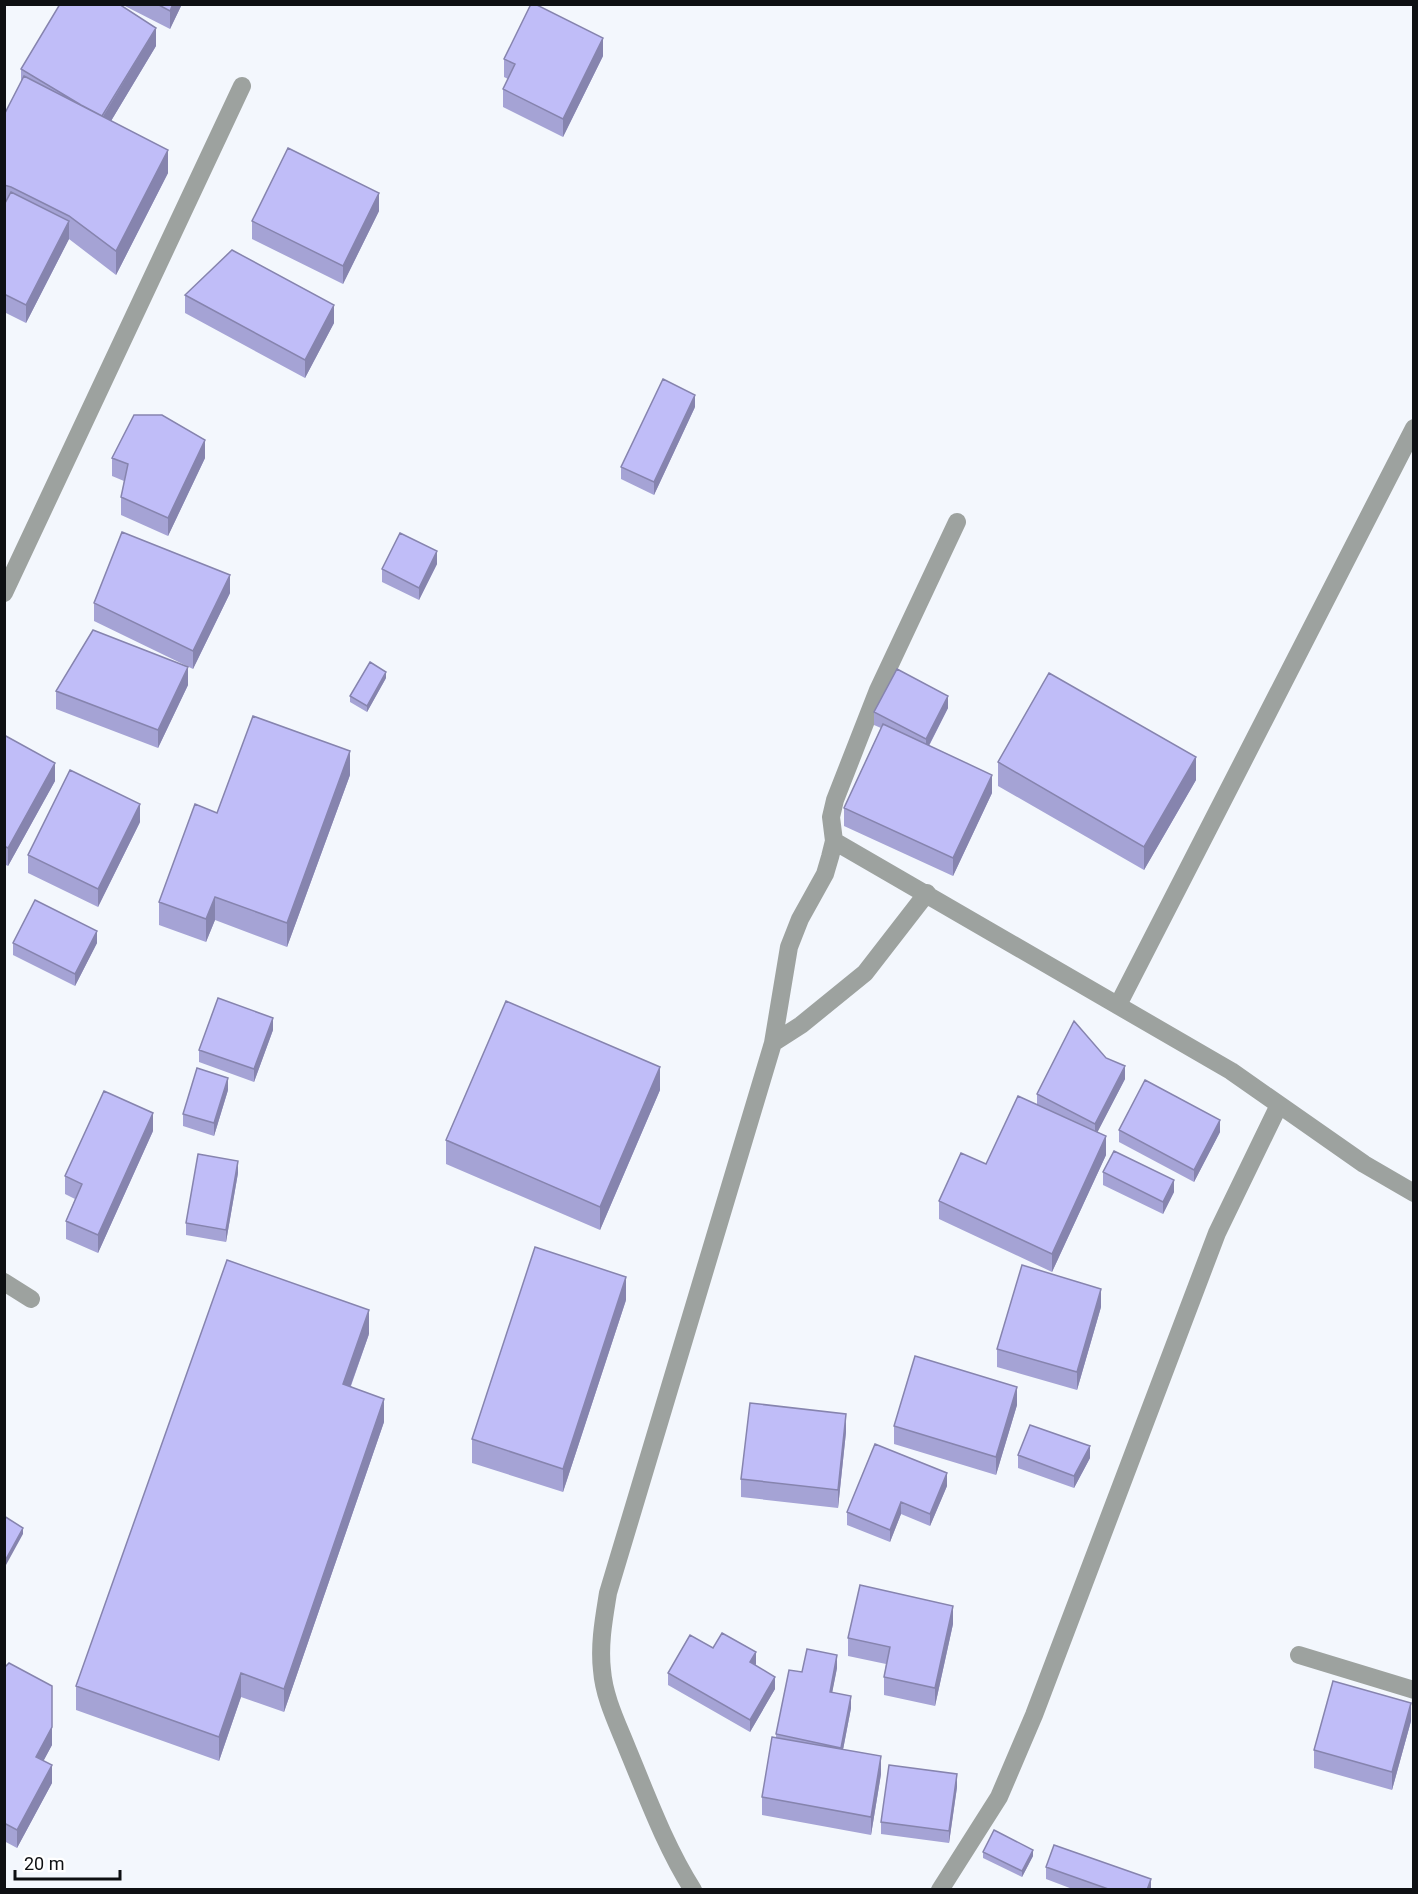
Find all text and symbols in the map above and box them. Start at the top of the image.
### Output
scale bar [15,1843,120,1881]
text: 20 m [24,1853,64,1874]

